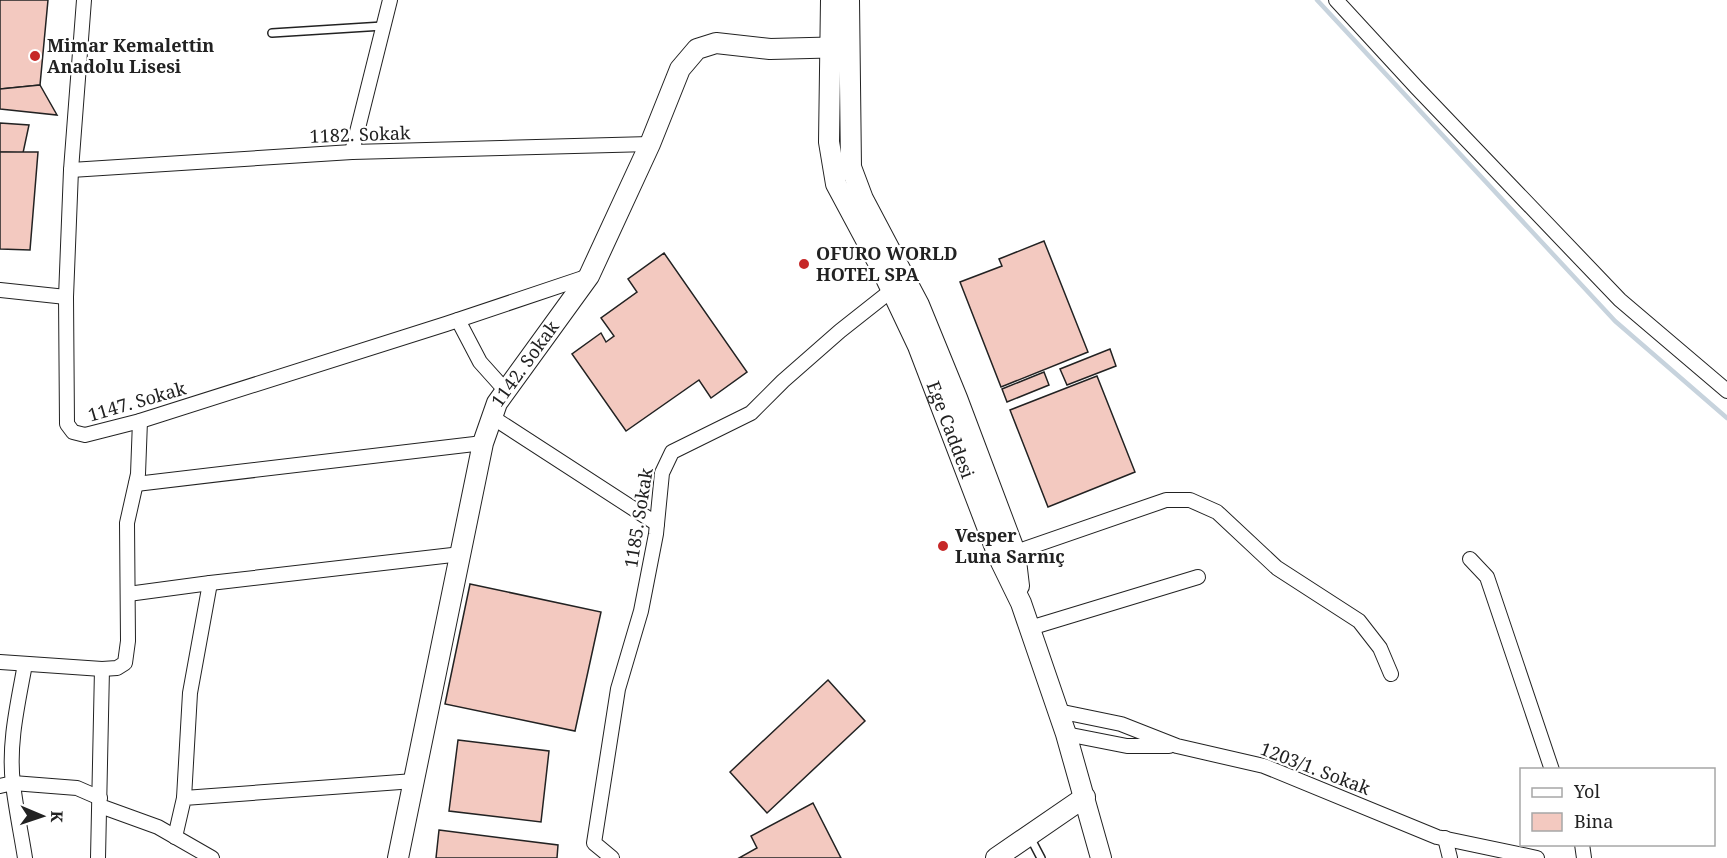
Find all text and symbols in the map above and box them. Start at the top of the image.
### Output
place label: Mimar Kemalettin Anadolu Lisesi [47,33,214,78]
marker: Mimar Kemalettin Anadolu Lisesi [28,49,42,63]
street label: 1182. Sokak [309,120,411,148]
place label: OFURO WORLD HOTEL SPA [816,241,958,286]
marker: OFURO WORLD HOTEL SPA [797,257,811,271]
street label: 1142. Sokak [485,315,564,411]
street label: 1147. Sokak [85,375,189,426]
street label: Ege Caddesi [922,378,980,482]
street label: 1185. Sokak [618,466,658,570]
place label: Vesper Luna Sarnıç [955,523,1065,568]
marker: Vesper Luna Sarnıç [936,539,950,553]
street label: 1203/1. Sokak [1257,736,1374,800]
legend [1520,768,1715,846]
text: Yol [1573,779,1600,803]
north arrow [12,786,72,846]
text: Bina [1574,809,1613,833]
text: K [46,810,68,823]

